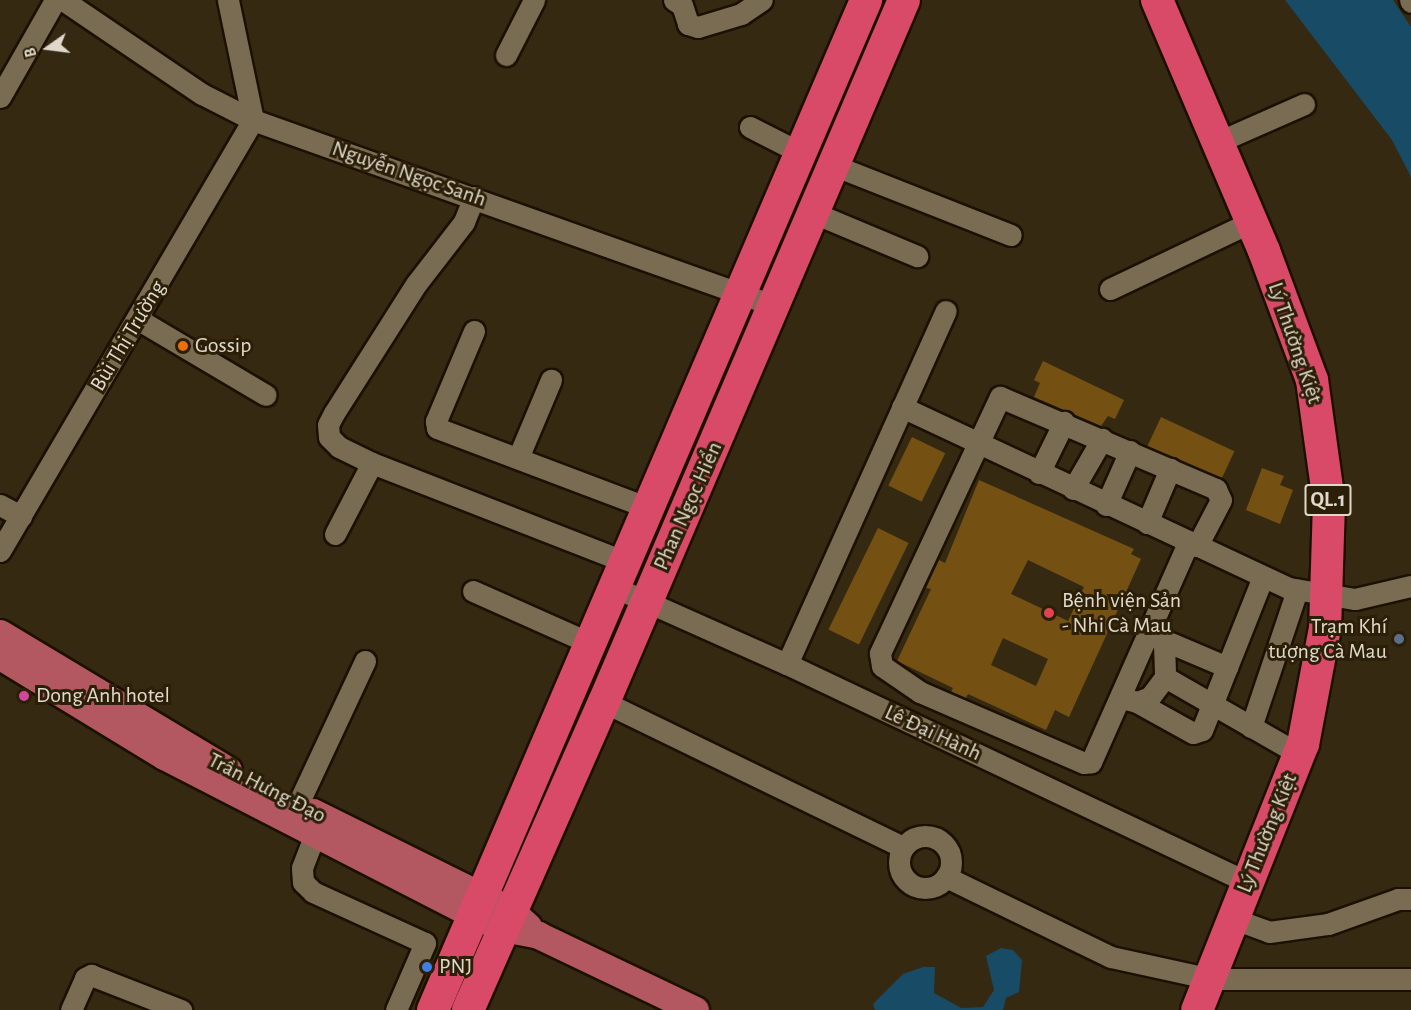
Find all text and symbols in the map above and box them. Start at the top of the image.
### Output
north arrow [18,18,78,78]
text: B [22,46,39,59]
street label: Nguyễn Ngọc Sanh [329,135,489,213]
street label: Bùi Thị Trường [85,276,171,396]
street label: Lý Thường Kiệt [1262,279,1328,407]
place label: Gossip [195,333,251,359]
marker: Gossip [176,339,190,353]
street label: Phan Ngọc Hiển [648,438,728,574]
road number: QL.1 [1304,482,1352,518]
place label: Bệnh viện Sản - Nhi Cà Mau [1062,587,1181,638]
marker: Bệnh viện Sản - Nhi Cà Mau [1040,604,1058,622]
place label: Trạm Khí tượng Cà Mau [1268,613,1387,664]
marker: Trạm Khí tượng Cà Mau [1392,632,1406,646]
place label: Dong Anh hotel [36,683,170,709]
marker: Dong Anh hotel [17,689,31,703]
street label: Lê Đại Hành [880,699,986,767]
street label: Trần Hưng Đạo [204,747,330,829]
street label: Lý Thường Kiệt [1231,769,1303,897]
place label: PNJ [439,954,472,980]
marker: PNJ [420,960,434,974]

